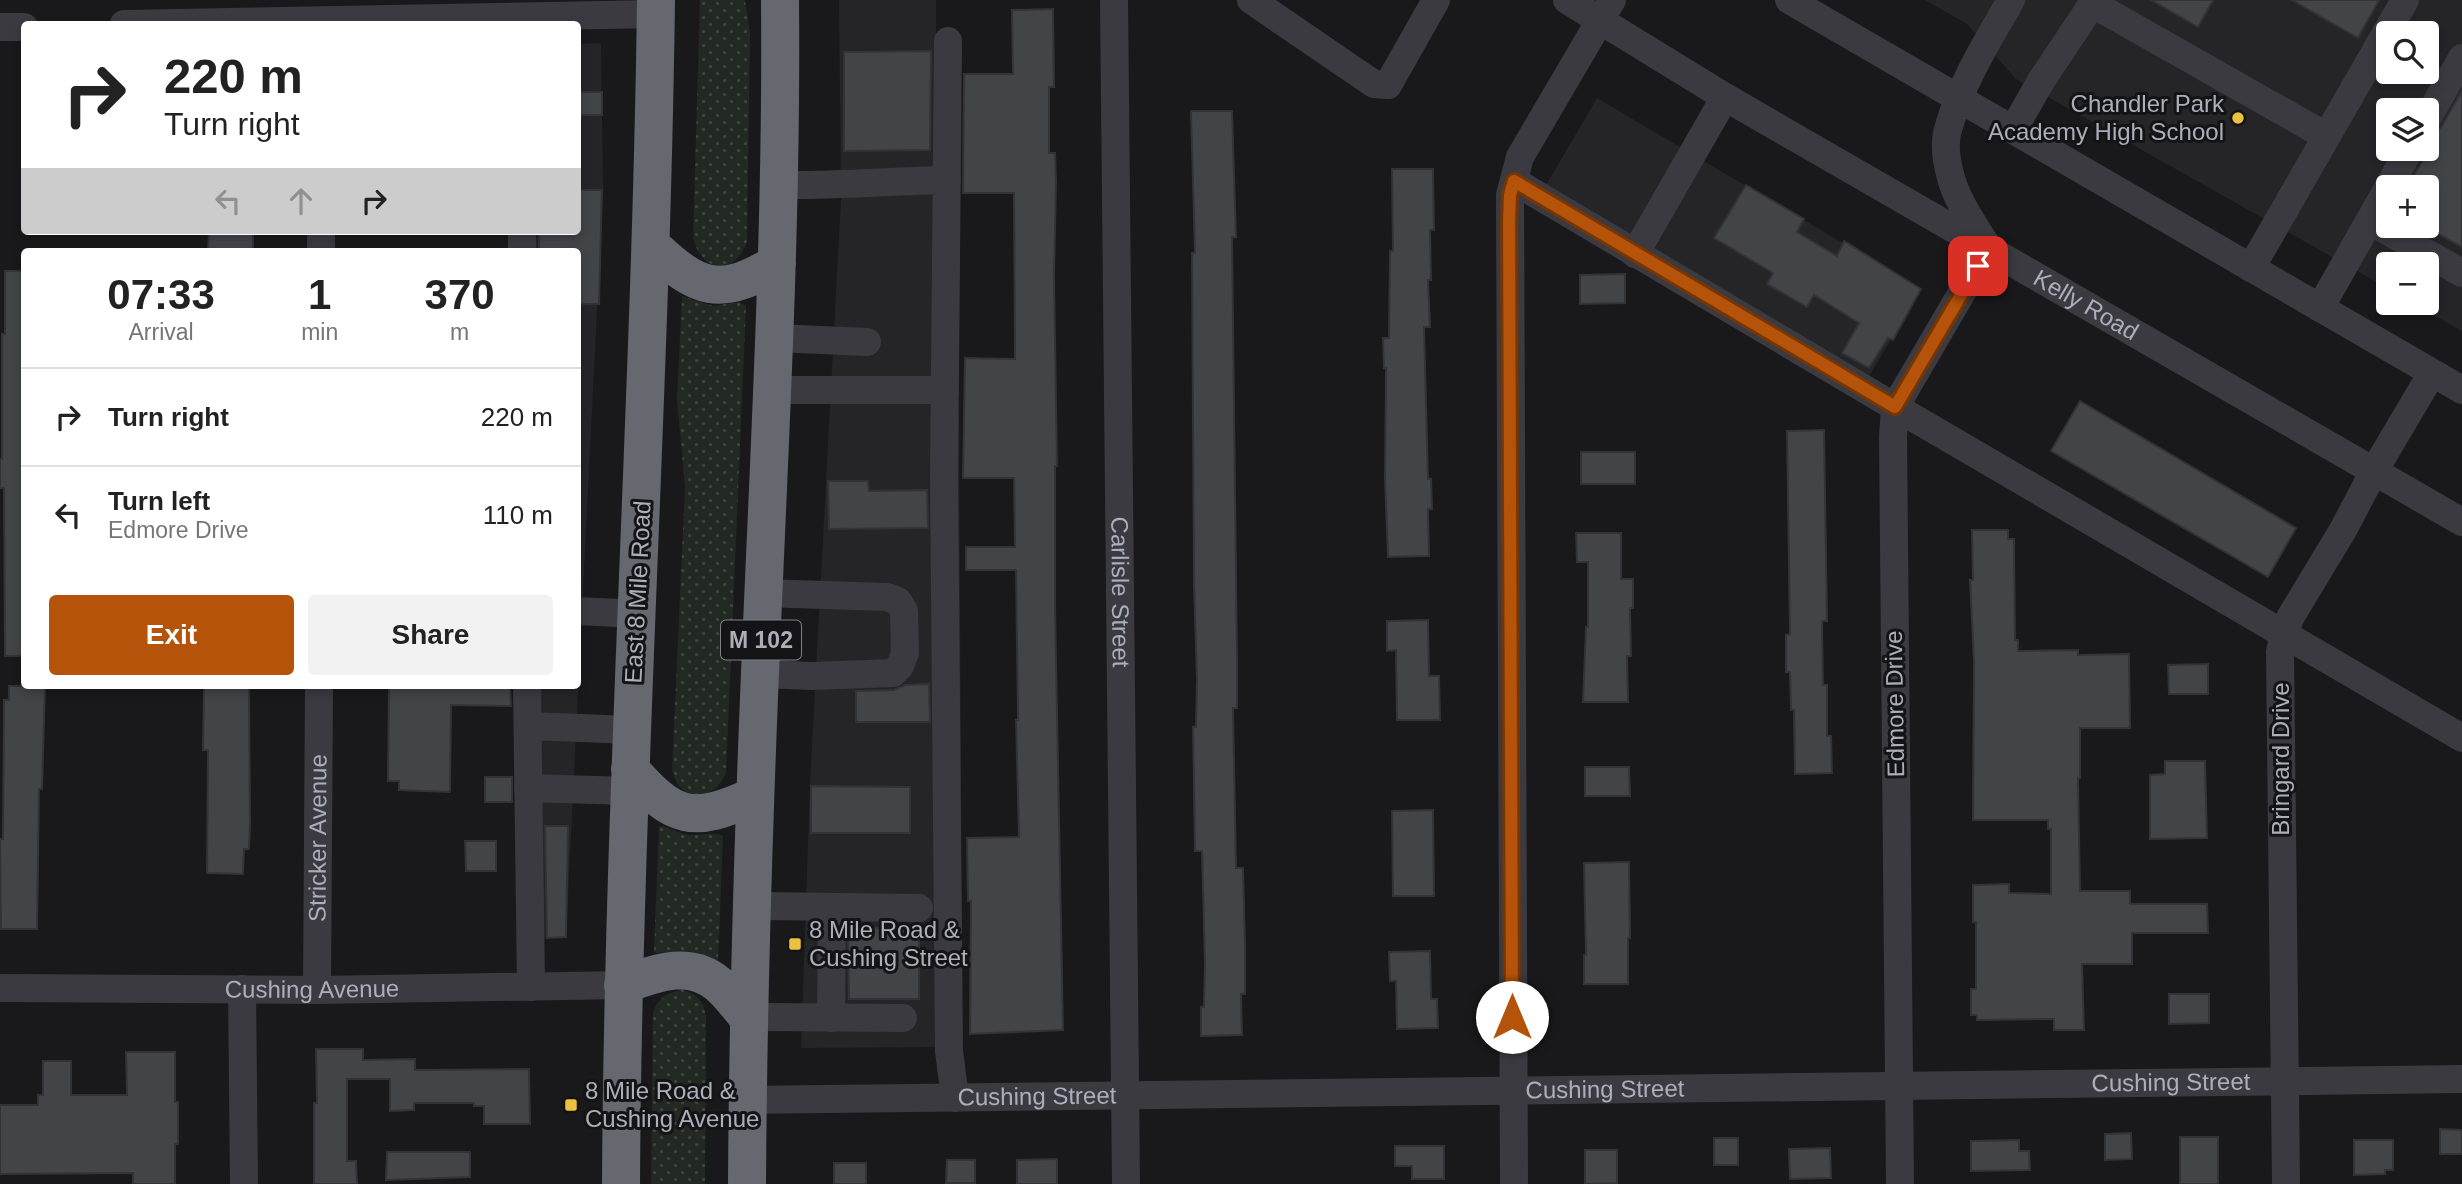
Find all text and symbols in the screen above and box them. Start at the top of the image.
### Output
map controls [2376,21,2439,315]
button: search [2376,21,2439,84]
icon: right [49,49,140,140]
text: 220 m [164,49,303,103]
place label: Chandler Park Academy High School [1988,90,2225,145]
button: layers [2376,98,2439,161]
text: Turn right [164,106,300,142]
marker: Chandler Park Academy High School [2230,110,2246,126]
button: + [2376,175,2439,238]
icon: left [209,182,247,220]
icon: ahead [282,182,320,220]
icon: right [355,182,393,220]
pin [1948,236,2008,296]
icon: arrive [1959,247,1997,285]
button: − [2376,252,2439,315]
street label: Kelly Road [2029,264,2143,345]
text: 07:33 [107,271,215,318]
text: 1 [308,271,331,318]
text: 370 [425,271,495,318]
text: Arrival [128,319,194,345]
text: min [301,319,338,345]
text: m [450,319,469,345]
icon: right [49,398,87,436]
text: Turn right [108,402,229,432]
text: 220 m [481,402,553,432]
text: Turn left [108,486,210,516]
icon: left [49,496,87,534]
text: 110 m [483,500,553,530]
street label: East 8 Mile Road [619,500,656,684]
street label: Carlisle Street [1106,516,1135,668]
text: Edmore Drive [108,517,249,543]
button: Exit [49,595,294,675]
button: Share [308,595,553,675]
road number: M 102 [721,620,801,660]
street label: Edmore Drive [1880,630,1909,778]
street label: Bringard Drive [2267,682,2294,836]
street label: Stricker Avenue [303,754,332,922]
place label: 8 Mile Road & Cushing Street [809,916,968,971]
marker: 8 Mile Road & Cushing Street [787,936,803,952]
street label: Cushing Avenue [225,975,399,1003]
position arrow [1475,980,1549,1054]
street label: Cushing Street [2091,1068,2251,1097]
street label: Cushing Street [1525,1075,1685,1103]
place label: 8 Mile Road & Cushing Avenue [585,1077,759,1132]
street label: Cushing Street [957,1081,1117,1110]
marker: 8 Mile Road & Cushing Avenue [563,1097,579,1113]

